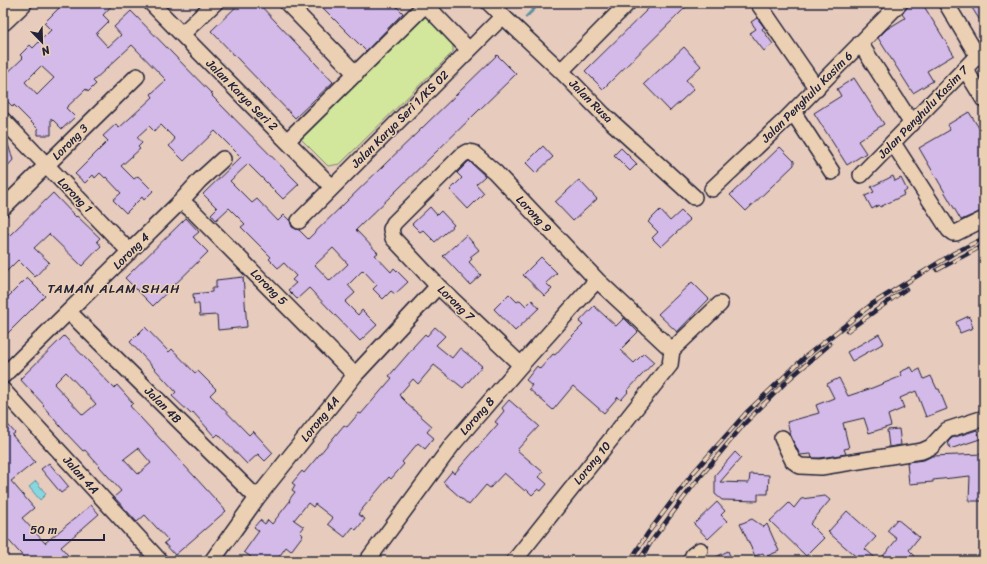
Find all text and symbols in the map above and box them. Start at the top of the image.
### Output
north arrow [22,22,62,62]
text: N [38,40,54,61]
street label: Jalan Penghulu Kasim 6 [755,46,858,149]
street label: Jalan Karya Seri 2 [200,53,283,136]
street label: Jalan Penghulu Kasim 7 [872,59,974,165]
street label: Jalan Karya Seri 1/KS 02 [345,65,454,174]
street label: Jalan Rusa [563,73,618,128]
street label: Lorong 3 [46,118,94,166]
street label: Lorong 1 [52,172,98,218]
street label: Lorong 9 [510,190,558,238]
street label: Lorong 4 [107,227,155,275]
street label: Lorong 5 [245,263,293,311]
district label: TAMAN ALAM SHAH [48,277,180,300]
street label: Lorong 7 [432,279,481,327]
street label: Jalan 4B [138,380,187,429]
street label: Lorong 4A [295,391,346,447]
street label: Lorong 8 [454,392,500,440]
street label: Lorong 10 [567,436,617,490]
street label: Jalan 4A [57,450,105,500]
scale bar [24,516,104,542]
text: 50 m [30,519,57,541]

